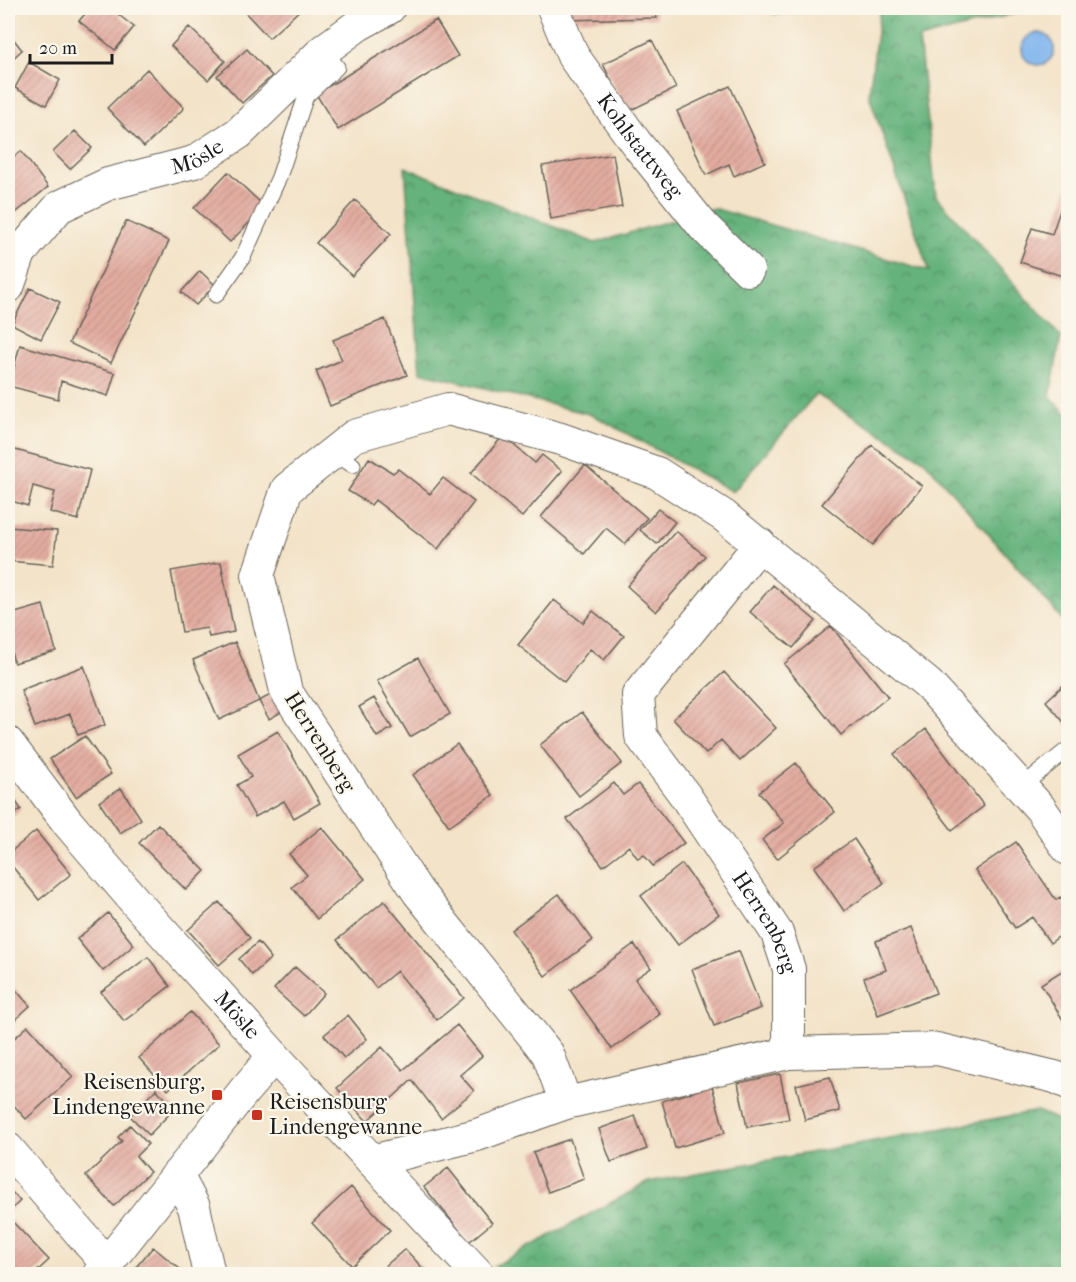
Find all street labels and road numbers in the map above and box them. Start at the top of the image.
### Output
street label: Kohlstattweg [591,88,689,204]
street label: Mösle [168,133,229,180]
street label: Herrenberg [279,687,361,797]
street label: Herrenberg [726,866,803,977]
street label: Mösle [209,986,266,1045]

